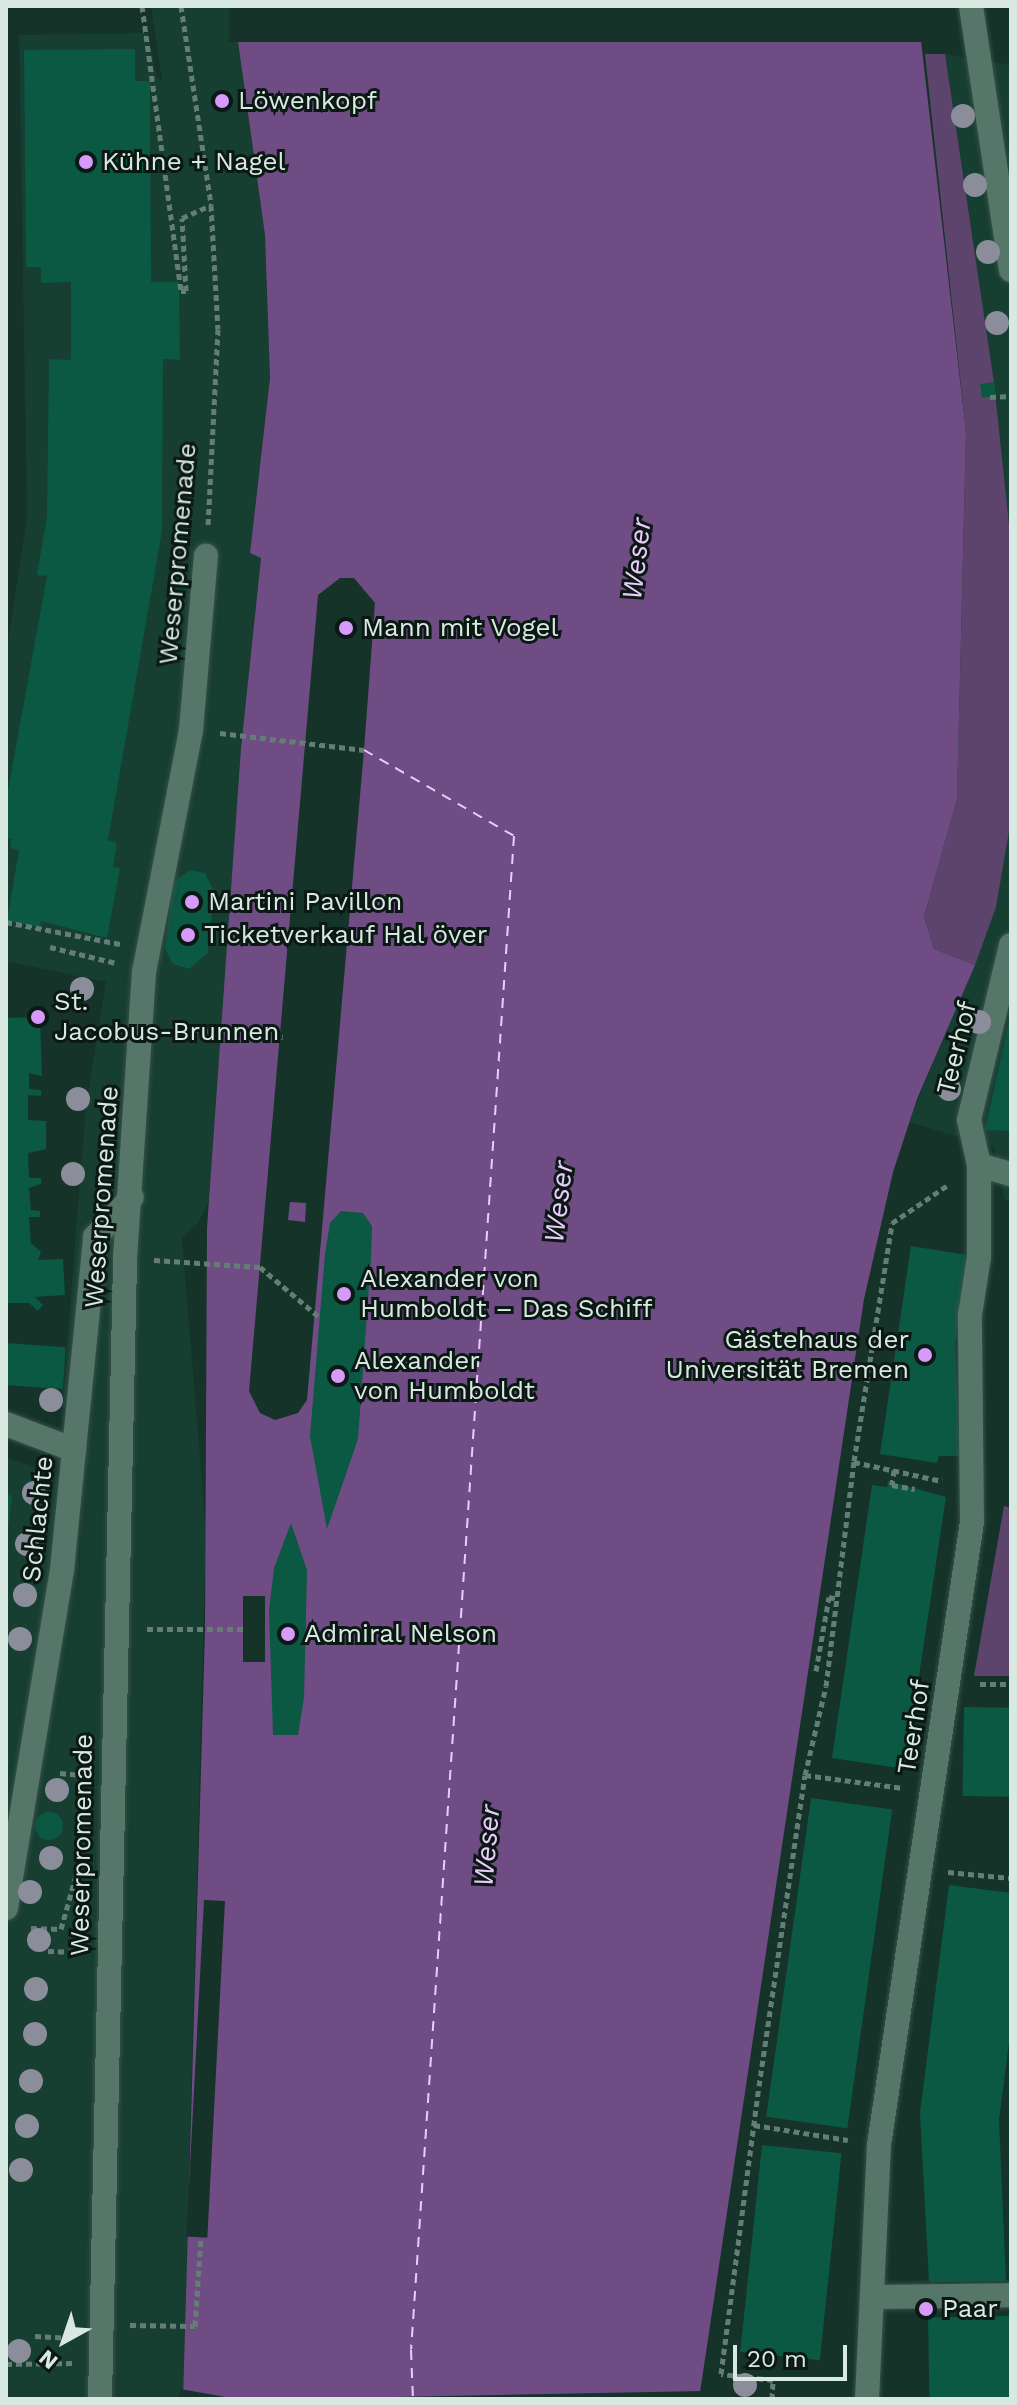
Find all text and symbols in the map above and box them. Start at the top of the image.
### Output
place label: Löwenkopf [238,85,377,117]
marker: Löwenkopf [213,92,231,110]
place label: Kühne + Nagel [102,146,286,178]
marker: Kühne + Nagel [77,153,95,171]
street label: Weserpromenade [153,442,203,666]
water label: Weser [615,516,659,602]
place label: Mann mit Vogel [362,612,559,644]
marker: Mann mit Vogel [337,619,355,637]
place label: Martini Pavillon [208,886,402,918]
marker: Martini Pavillon [183,893,201,911]
place label: Ticketverkauf Hal över [204,919,489,951]
marker: Ticketverkauf Hal över [179,926,197,944]
place label: St. Jacobus-Brunnen [54,986,279,1048]
street label: Teerhof [930,998,984,1098]
marker: St. Jacobus-Brunnen [29,1008,47,1026]
street label: Weserpromenade [79,1085,125,1309]
water label: Weser [537,1159,581,1245]
place label: Alexander von Humboldt – Das Schiff [360,1263,652,1324]
marker: Alexander von Humboldt – Das Schiff [335,1285,353,1303]
place label: Gästehaus der Universität Bremen [666,1324,909,1386]
place label: Alexander von Humboldt [354,1345,535,1406]
marker: Gästehaus der Universität Bremen [916,1346,934,1364]
marker: Alexander von Humboldt [329,1367,347,1385]
street label: Schlachte [16,1455,60,1583]
place label: Admiral Nelson [304,1618,498,1650]
marker: Admiral Nelson [279,1625,297,1643]
street label: Teerhof [891,1678,937,1776]
street label: Weserpromenade [64,1734,100,1956]
water label: Weser [467,1803,507,1889]
place label: Paar [942,2293,998,2325]
marker: Paar [917,2300,935,2318]
north arrow [24,2301,104,2381]
scale bar [737,2329,851,2379]
text: N [34,2345,63,2375]
text: 20 m [747,2345,807,2373]

